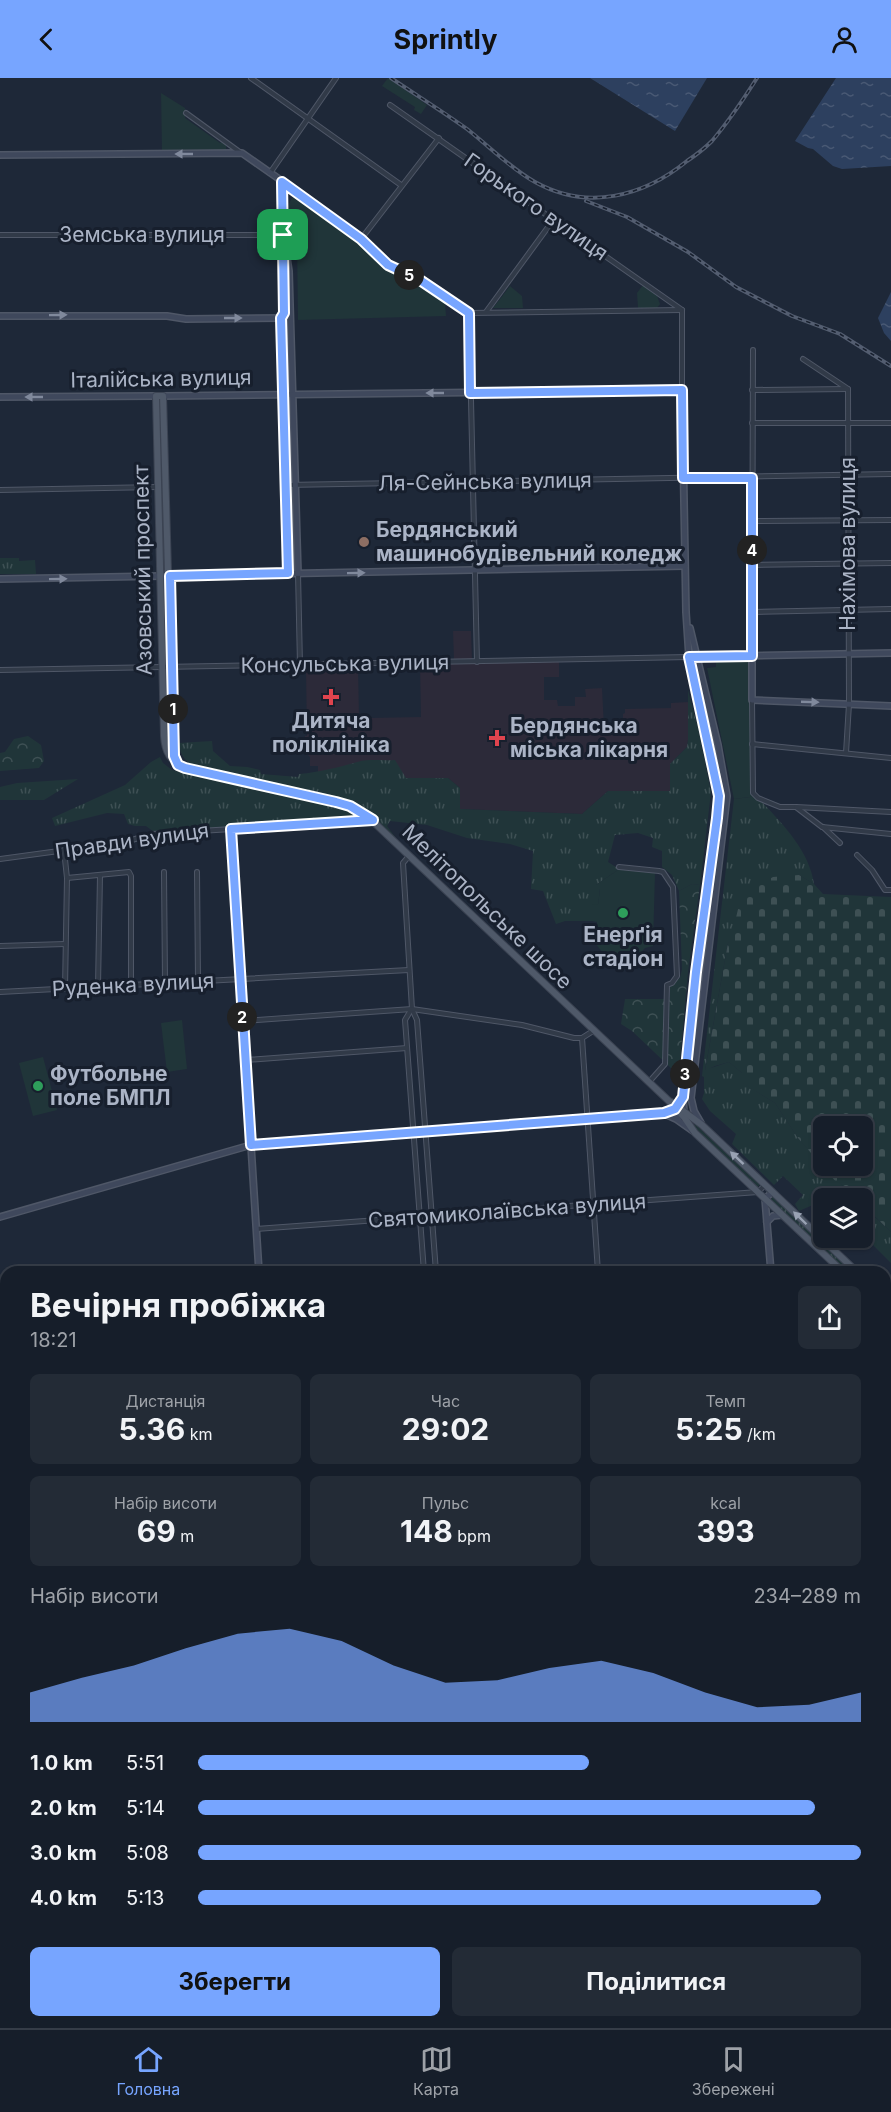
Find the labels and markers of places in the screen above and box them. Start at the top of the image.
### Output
pin [257,209,308,260]
pin: 5 [394,260,424,290]
place label: Бердянський машинобудівельний коледж [376,517,683,566]
marker: Бердянський машинобудівельний коледж [357,535,371,549]
pin: 4 [737,535,767,565]
marker: Дитяча поліклініка [322,688,340,706]
pin: 1 [158,694,188,724]
place label: Дитяча поліклініка [272,708,390,757]
place label: Бердянська міська лікарня [510,713,668,762]
marker: Бердянська міська лікарня [488,729,506,747]
marker: Енерґія стадіон [616,906,630,920]
place label: Енерґія стадіон [583,922,663,971]
pin: 2 [227,1002,257,1032]
pin: 3 [670,1059,700,1089]
place label: Футбольне поле БМПЛ [50,1061,171,1110]
marker: Футбольне поле БМПЛ [31,1079,45,1093]

